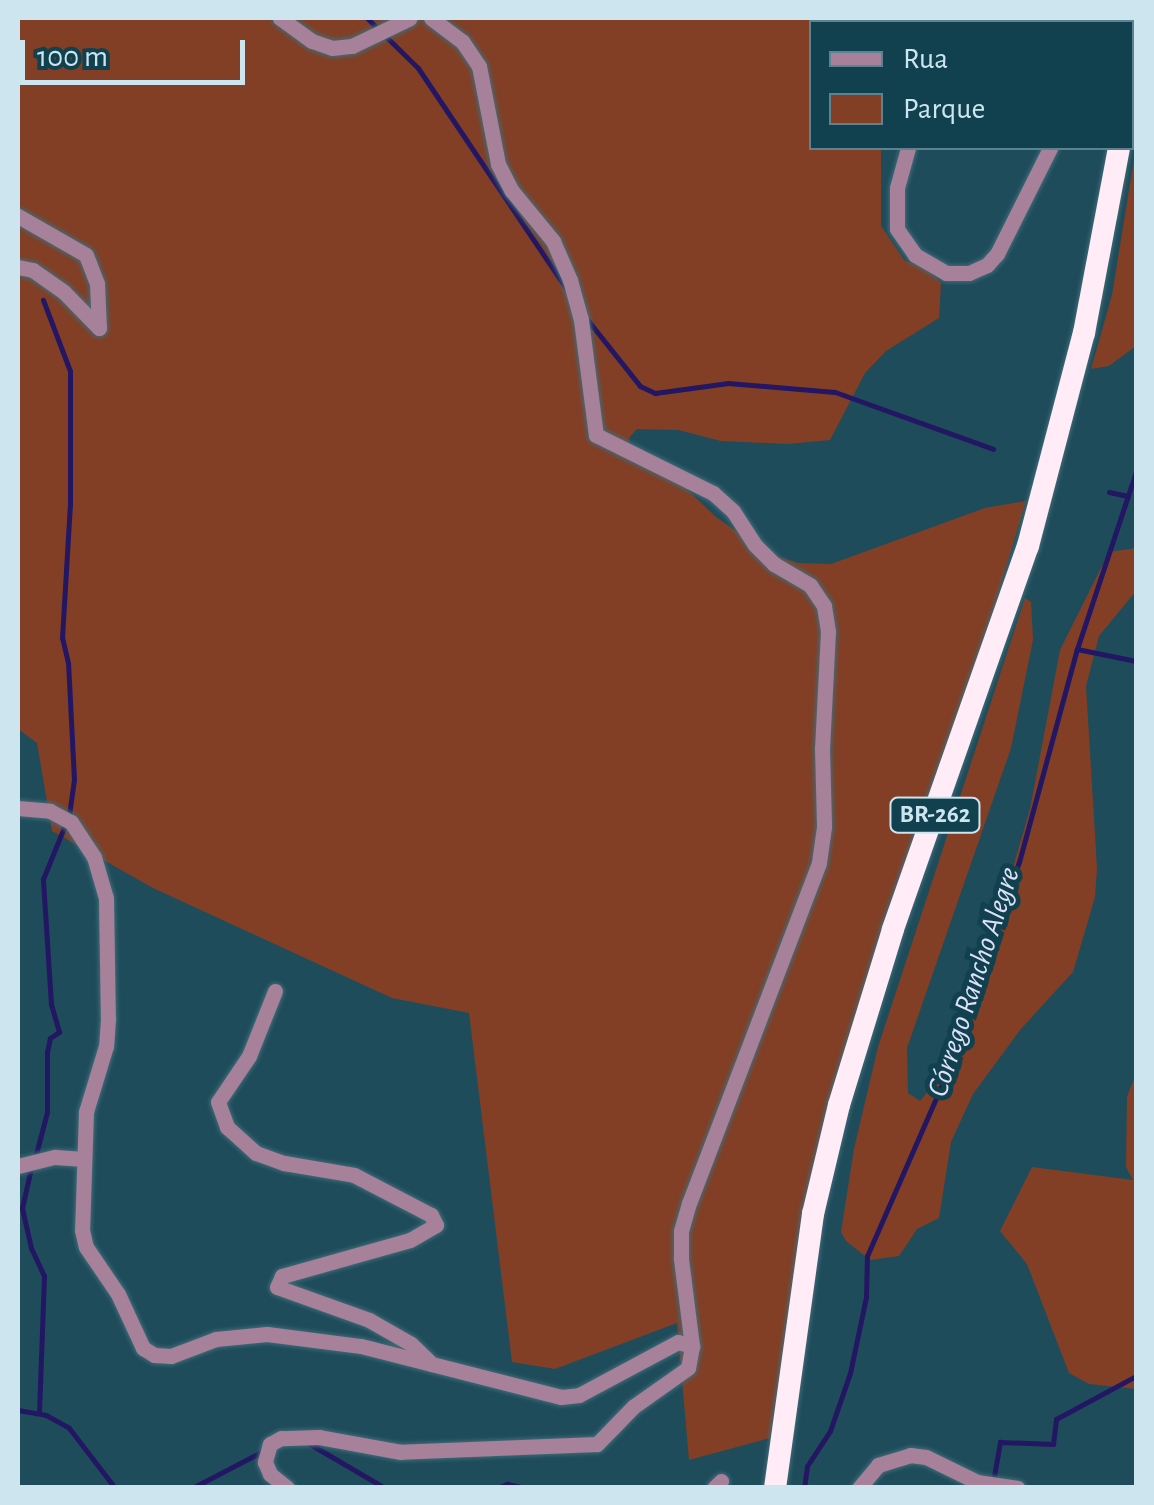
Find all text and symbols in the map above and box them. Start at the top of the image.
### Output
scale bar [25,20,250,82]
legend [809,20,1134,150]
text: 100 m [37,42,108,72]
text: Rua [903,44,948,74]
text: Parque [903,94,985,124]
road number: BR-262 [888,795,982,835]
water label: Córrego Rancho Alegre [920,863,1028,1101]

